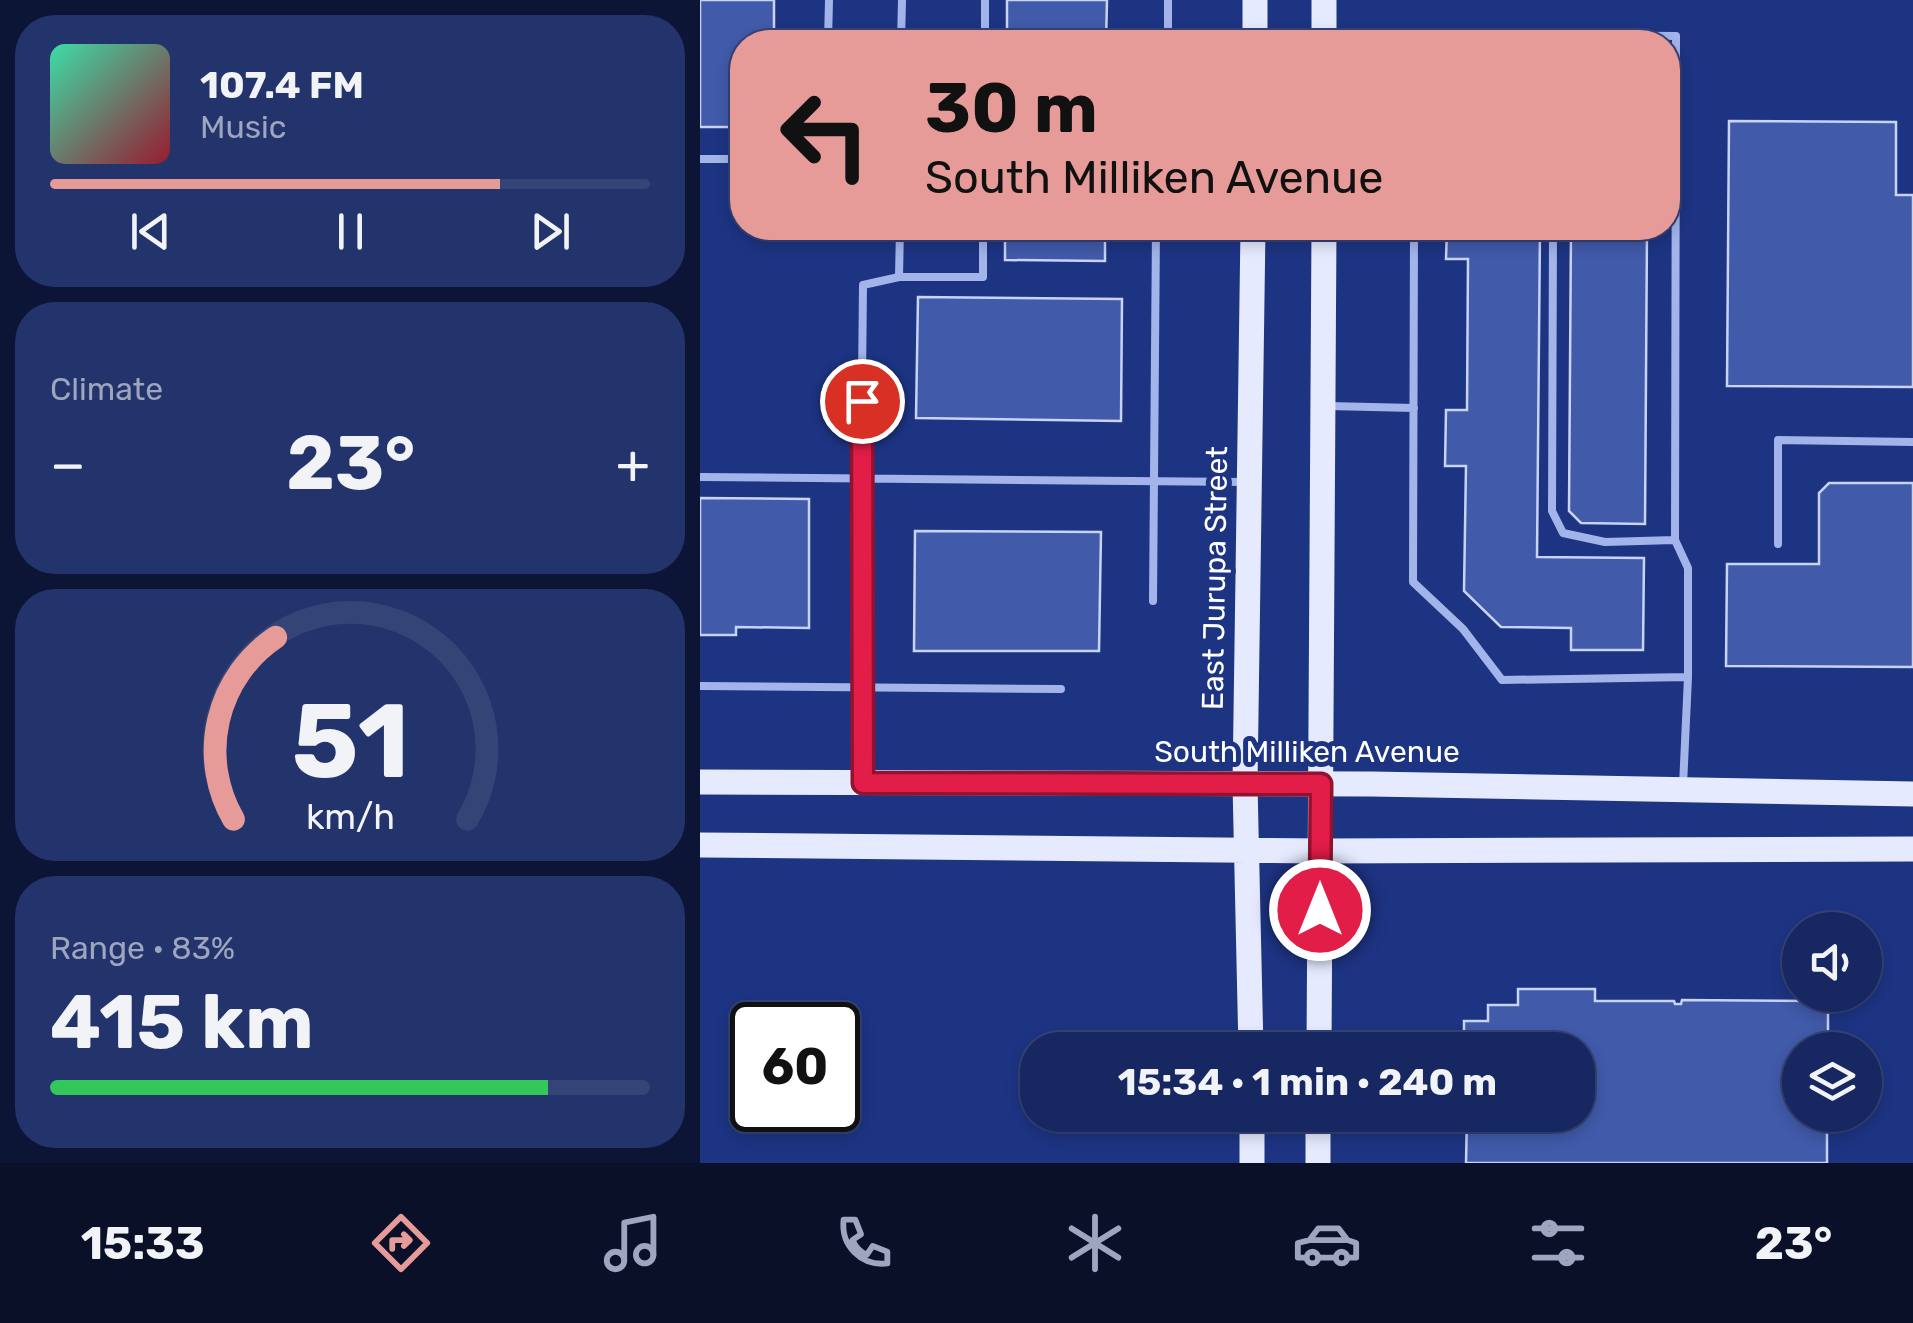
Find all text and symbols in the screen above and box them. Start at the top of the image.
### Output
text: 107.4 FM [200,62,364,108]
text: 30 m [925,67,1098,150]
icon: left [760,70,890,200]
text: Music [200,108,286,146]
text: South Milliken Avenue [925,151,1383,204]
icon: previous [123,204,178,259]
icon: pause [323,204,378,259]
icon: next [523,204,578,259]
pin [820,359,905,444]
text: Climate [50,370,163,408]
icon: arrive [835,374,890,429]
text: 23° [286,419,415,508]
text: − [50,432,86,497]
text: + [616,432,650,497]
street label: East Jurupa Street [1195,445,1235,710]
text: 51 [291,680,409,803]
street label: South Milliken Avenue [1154,734,1460,770]
text: km/h [305,796,395,838]
position arrow [1268,858,1372,962]
map controls [1782,912,1882,1132]
button: sound [1782,912,1882,1012]
text: Range · 83% [50,929,235,967]
text: 415 km [50,978,314,1067]
speed limit sign: 60 [730,1002,860,1132]
button: layers [1782,1032,1882,1132]
text: 15:34 · 1 min · 240 m [1118,1059,1497,1105]
icon: directions [366,1208,436,1278]
icon: music [598,1208,668,1278]
icon: phone [829,1208,899,1278]
icon: climate [1060,1208,1130,1278]
icon: car [1292,1208,1362,1278]
icon: filters [1523,1208,1593,1278]
text: 15:33 [81,1217,205,1270]
text: 23° [1755,1217,1832,1270]

